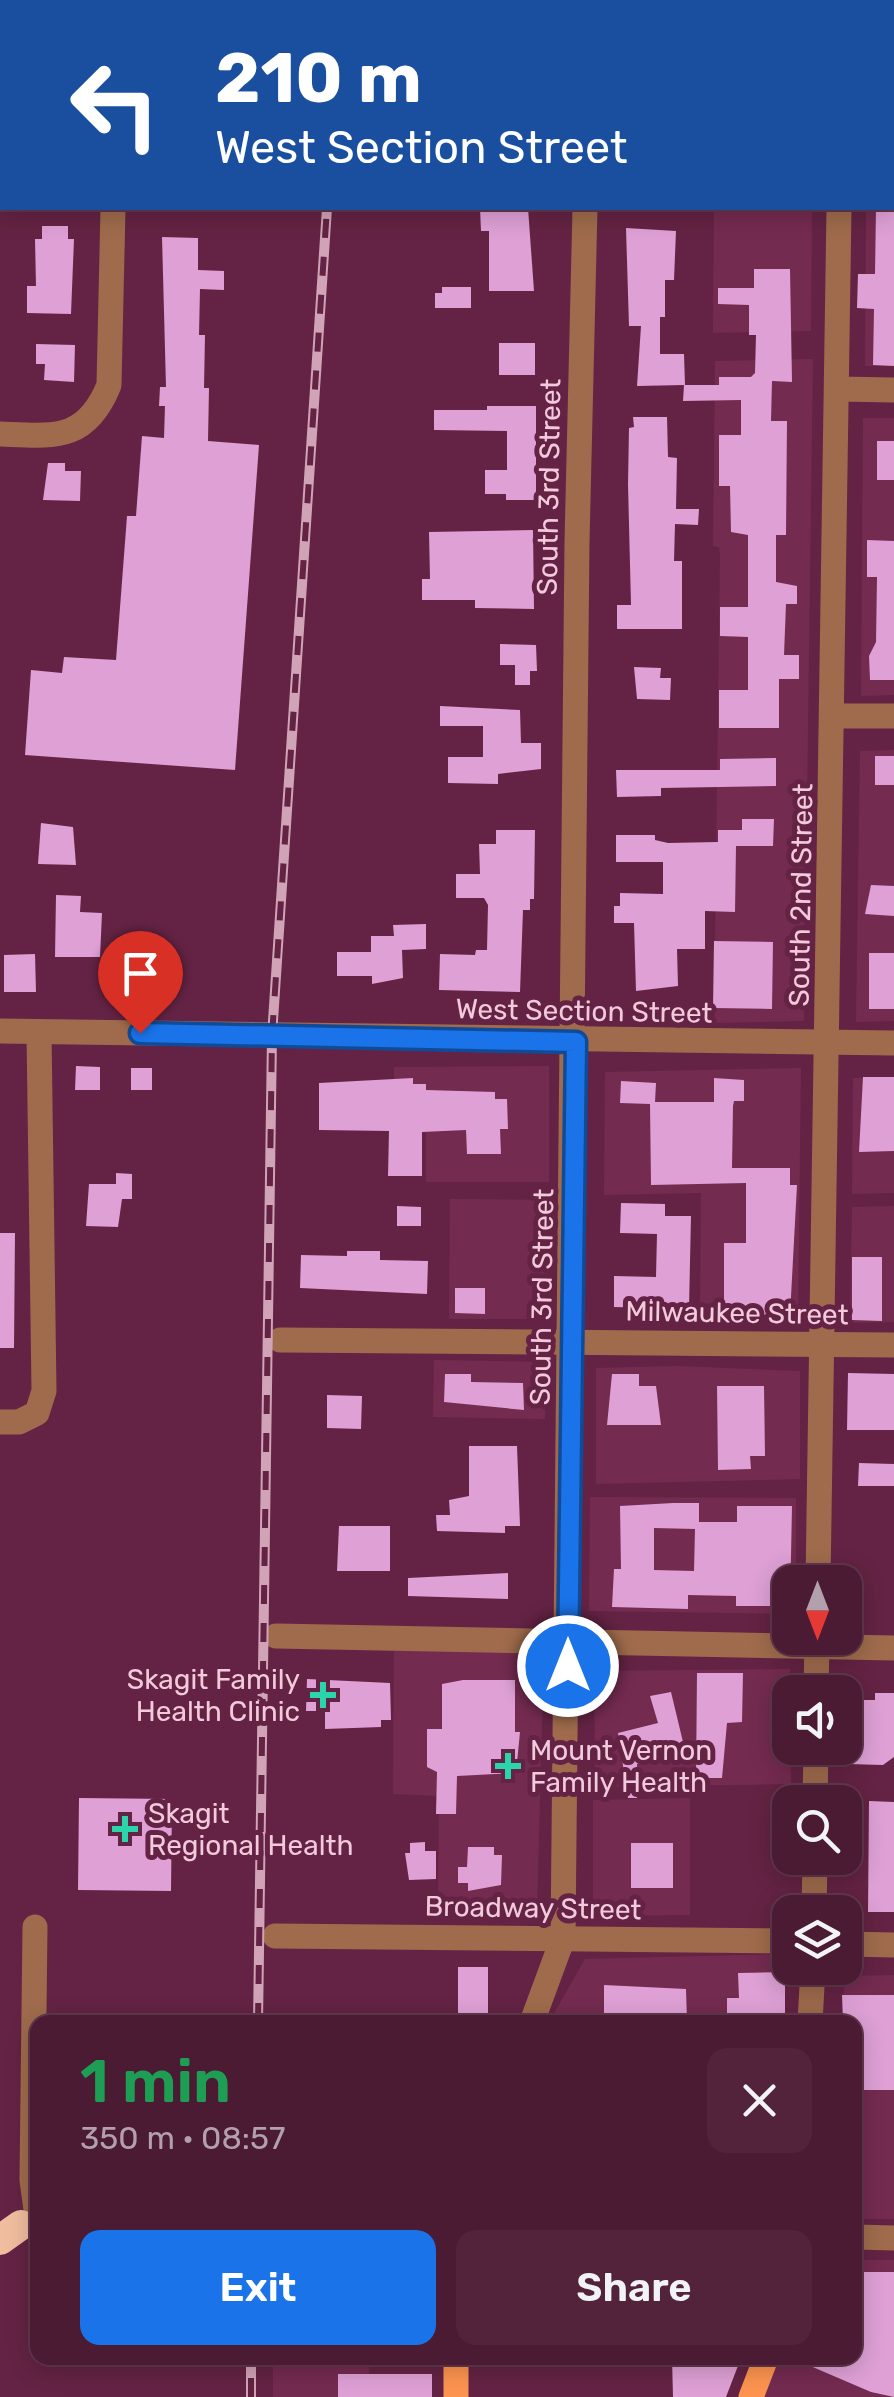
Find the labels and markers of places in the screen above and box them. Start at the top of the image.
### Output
pin [98,931,183,1034]
place label: Skagit Family Health Clinic [127,1663,300,1728]
marker: Skagit Family Health Clinic [310,1682,336,1708]
place label: Mount Vernon Family Health [530,1734,712,1799]
marker: Mount Vernon Family Health [495,1753,521,1779]
place label: Skagit Regional Health [148,1797,353,1862]
marker: Skagit Regional Health [112,1816,138,1842]

